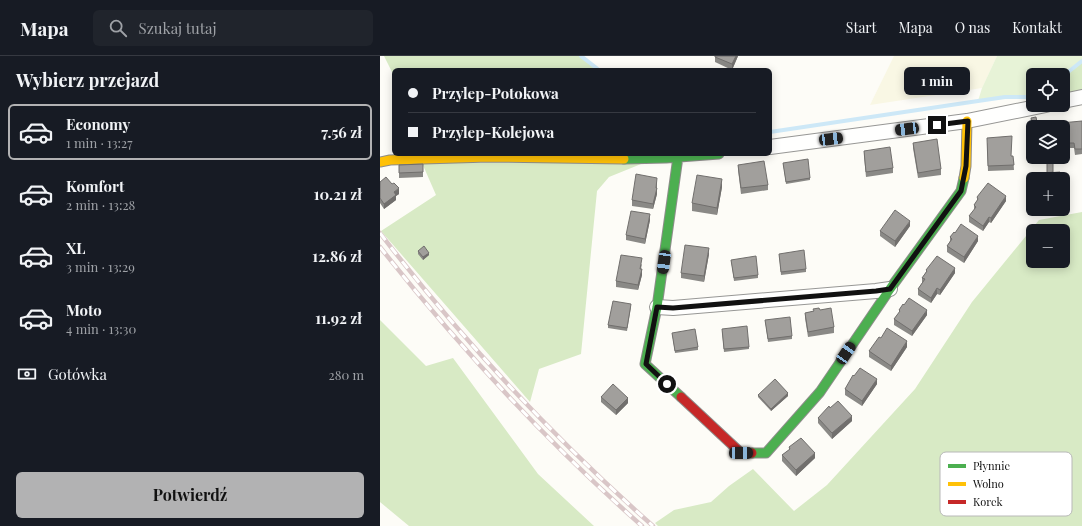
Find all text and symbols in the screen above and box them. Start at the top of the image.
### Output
search box [93,10,373,46]
text: Mapa [20,15,69,41]
icon: search [107,17,129,39]
text: Szukaj tutaj [139,18,216,38]
text: Start [846,18,877,37]
text: Mapa [899,18,933,37]
text: O nas [955,18,990,37]
text: Kontakt [1012,18,1062,37]
callout: 1 min [904,67,970,95]
text: Wybierz przejazd [16,68,159,92]
map controls [1026,68,1070,268]
button: locate [1026,68,1070,112]
text: 1 min [921,72,953,89]
text: Przylep-Potokowa [432,83,559,103]
icon: car [18,114,54,150]
text: Economy [66,114,130,134]
route end [928,116,946,134]
button: layers [1026,120,1070,164]
text: 7.56 zł [321,122,362,142]
text: Przylep-Kolejowa [432,122,554,142]
car [894,122,920,136]
car [818,132,844,146]
text: 1 min · 13:27 [66,134,132,151]
button: + [1026,172,1070,216]
icon: car [18,176,54,212]
text: Komfort [66,176,124,196]
text: 10.21 zł [314,184,362,204]
text: 2 min · 13:28 [66,196,135,213]
button: − [1026,224,1070,268]
icon: car [18,238,54,274]
text: XL [66,238,86,258]
text: 12.86 zł [312,246,362,266]
car [656,249,672,275]
text: 3 min · 13:29 [66,258,135,275]
icon: car [18,300,54,336]
text: Moto [66,300,102,320]
text: 11.92 zł [315,308,362,328]
text: 4 min · 13:30 [66,320,136,337]
car [834,340,858,366]
icon: cash [16,363,38,385]
text: Gotówka [48,364,107,384]
text: 280 m [328,366,364,383]
route start [658,375,676,393]
car [729,447,753,459]
legend [940,452,1072,516]
text: Płynnie [973,458,1010,473]
button: Potwierdź [16,472,364,518]
text: Wolno [972,476,1004,491]
text: Korek [973,494,1003,509]

